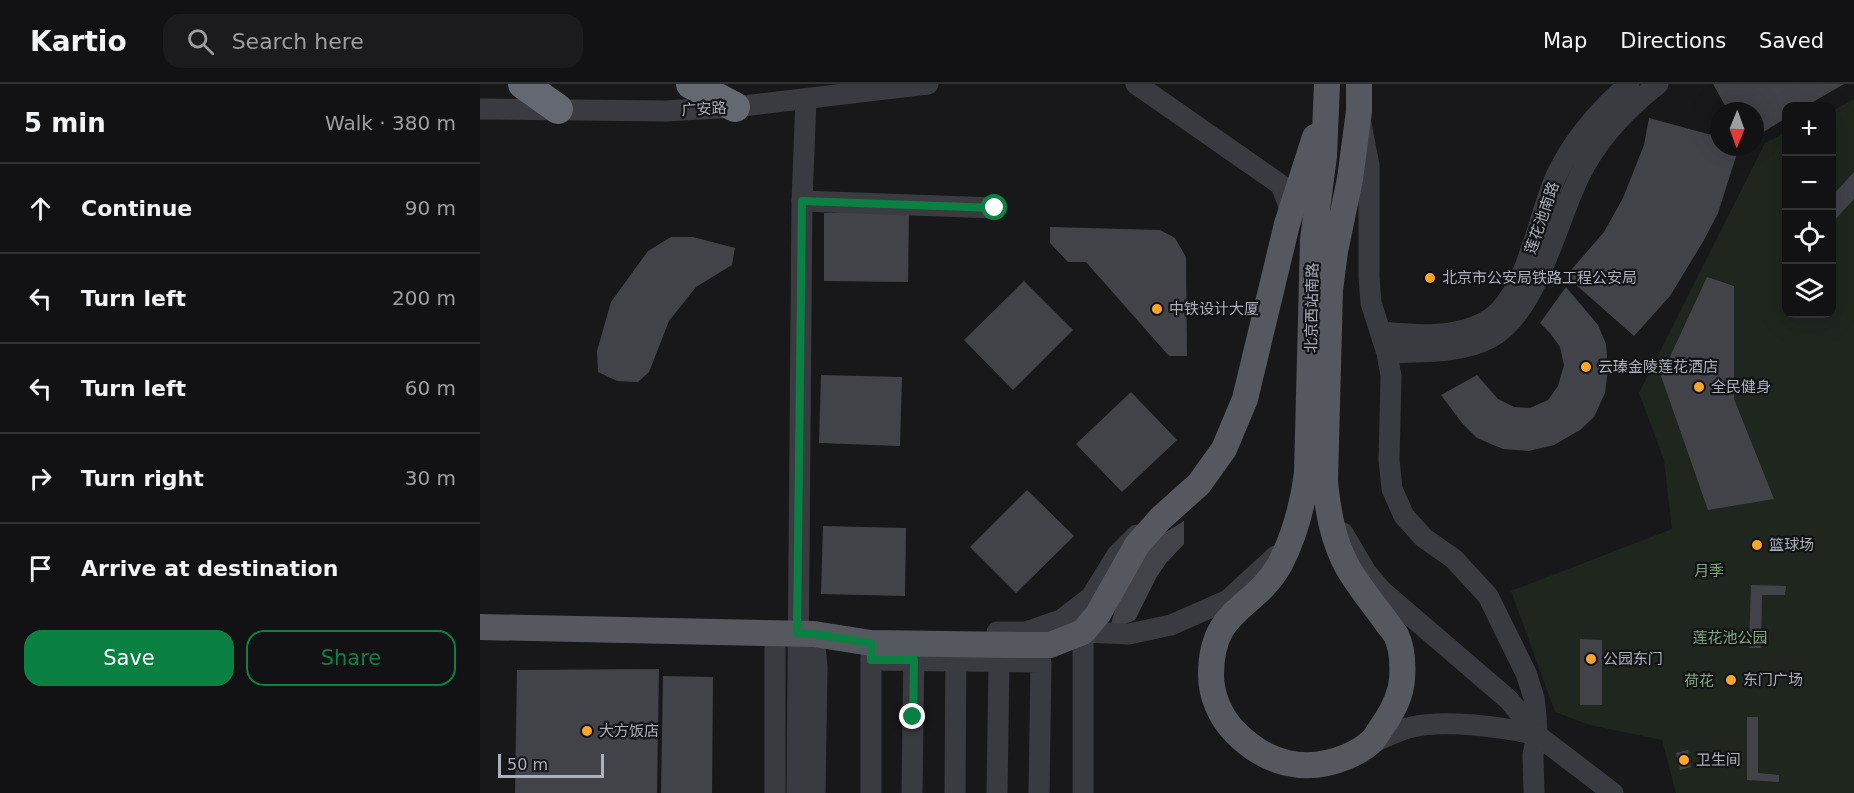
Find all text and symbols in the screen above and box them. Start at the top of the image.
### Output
search box [163,14,583,68]
text: Kartio [30,25,127,58]
icon: search [184,25,217,58]
text: Search here [232,29,364,54]
text: Map [1543,29,1587,53]
text: Directions [1620,29,1726,53]
text: Saved [1759,29,1824,53]
street label: 广安路 [681,99,727,119]
north arrow [1710,102,1764,156]
map controls [1782,102,1836,318]
button: + [1782,102,1836,156]
text: 5 min [24,108,106,138]
text: Walk · 380 m [325,111,456,135]
button: − [1782,156,1836,210]
street label: 莲花池南路 [1521,180,1563,256]
icon: ahead [24,192,57,225]
route start [981,194,1007,220]
text: Continue [81,196,192,221]
text: 90 m [405,196,456,220]
button: locate [1782,210,1836,264]
street label: 北京西站南路 [1302,263,1322,353]
button: layers [1782,264,1836,318]
place label: 北京市公安局铁路工程公安局 [1442,269,1637,287]
marker: 北京市公安局铁路工程公安局 [1423,271,1437,285]
icon: left [24,282,57,315]
text: Turn left [81,286,186,311]
text: 200 m [392,286,456,310]
place label: 中铁设计大厦 [1169,300,1259,318]
marker: 中铁设计大厦 [1150,302,1164,316]
place label: 云瑧金陵莲花酒店 [1598,358,1718,376]
marker: 云瑧金陵莲花酒店 [1579,360,1593,374]
icon: left [24,372,57,405]
text: Turn left [81,376,186,401]
text: 60 m [405,376,456,400]
place label: 全民健身 [1711,378,1771,396]
marker: 全民健身 [1692,380,1706,394]
icon: right [24,462,57,495]
text: Turn right [81,466,204,491]
text: 30 m [405,466,456,490]
place label: 篮球场 [1769,536,1814,554]
marker: 篮球场 [1750,538,1764,552]
icon: arrive [24,552,57,585]
text: Arrive at destination [81,556,338,581]
park label: 月季 [1694,562,1724,580]
park label: 莲花池公园 [1692,629,1768,647]
button: Save [24,630,234,686]
button: Share [246,630,456,686]
place label: 公园东门 [1603,650,1663,668]
marker: 公园东门 [1584,652,1598,666]
place label: 东门广场 [1743,671,1803,689]
park label: 荷花 [1684,672,1714,690]
marker: 东门广场 [1724,673,1738,687]
route end [899,703,925,729]
place label: 大方饭店 [599,722,659,740]
marker: 大方饭店 [580,724,594,738]
scale bar [498,751,604,778]
place label: 卫生间 [1696,751,1741,769]
marker: 卫生间 [1677,753,1691,767]
text: 50 m [507,755,548,774]

